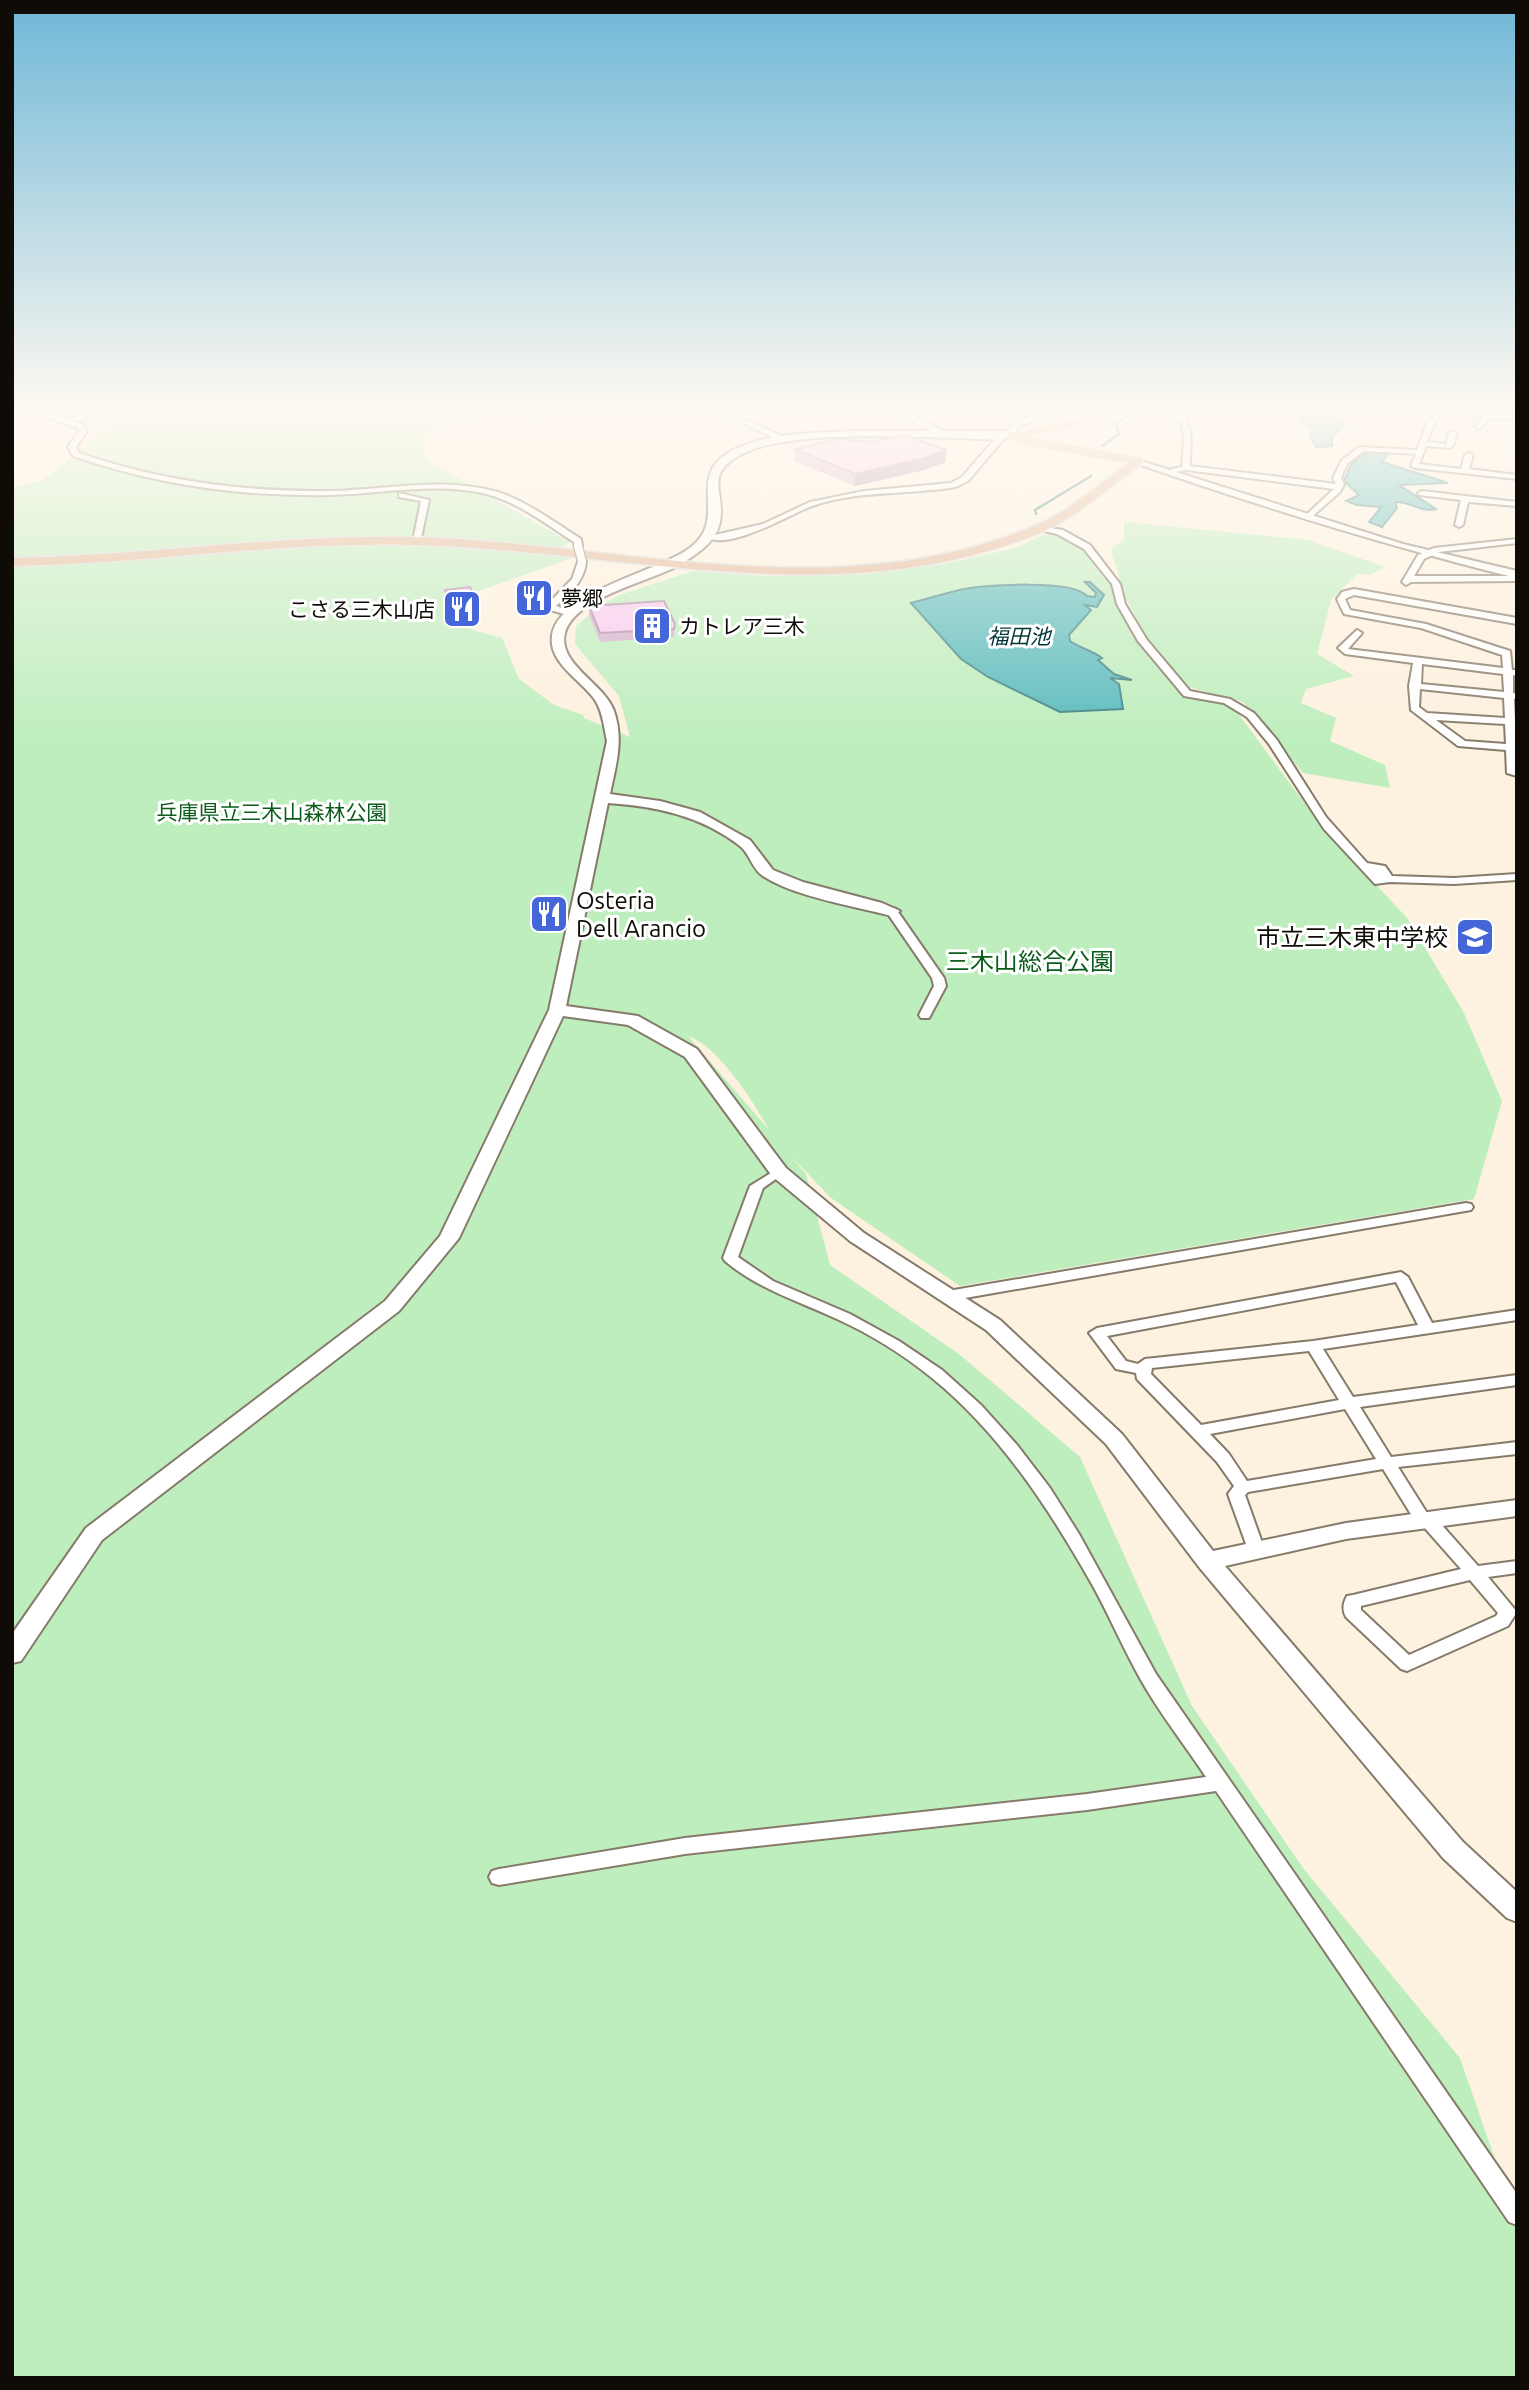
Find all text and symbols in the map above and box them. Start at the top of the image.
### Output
restaurant icon: 夢郷 [513,577,555,619]
place label: 夢郷 [561,586,603,610]
restaurant icon: こさる三木山店 [441,588,483,630]
place label: こさる三木山店 [288,597,435,621]
building icon: カトレア三木 [631,605,673,647]
place label: カトレア三木 [679,614,805,638]
water label: 福田池 [988,624,1052,648]
park label: 兵庫県立三木山森林公園 [157,800,388,824]
place label: Osteria Dell Arancio [576,887,706,942]
restaurant icon: Osteria Dell Arancio [528,893,570,935]
school or university icon: 市立三木東中学校 [1454,916,1496,958]
place label: 市立三木東中学校 [1256,924,1448,951]
park label: 三木山総合公園 [946,948,1114,975]

